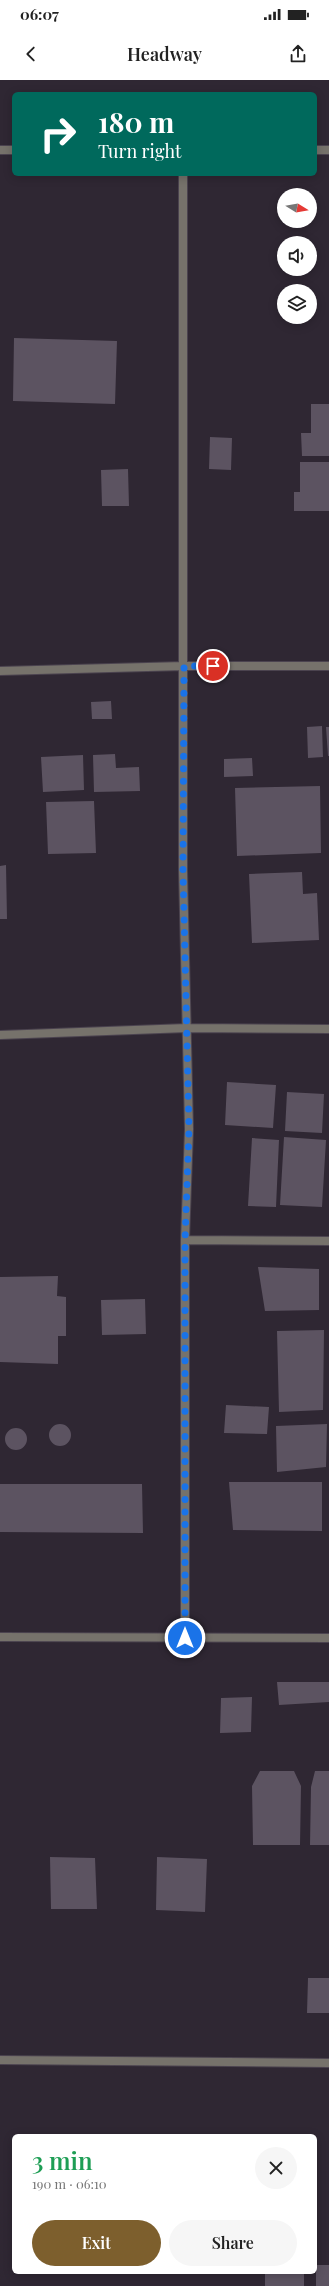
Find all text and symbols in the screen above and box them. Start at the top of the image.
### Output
text: 06:07 [20,4,59,24]
text: Headway [127,42,202,66]
icon: back [20,43,42,65]
icon: share [287,43,309,65]
text: 180 m [98,103,174,140]
icon: right [32,108,84,160]
text: Turn right [98,139,181,163]
north arrow [277,188,317,228]
map controls [277,188,317,324]
button: sound [277,236,317,276]
button: layers [277,284,317,324]
pin [196,649,230,683]
icon: arrive [202,655,224,677]
position arrow [164,1617,206,1659]
text: 3 min [32,2144,93,2176]
button: close [255,2147,297,2189]
text: 190 m · 06:10 [32,2175,107,2192]
button: Exit [32,2220,161,2266]
button: Share [169,2220,297,2266]

